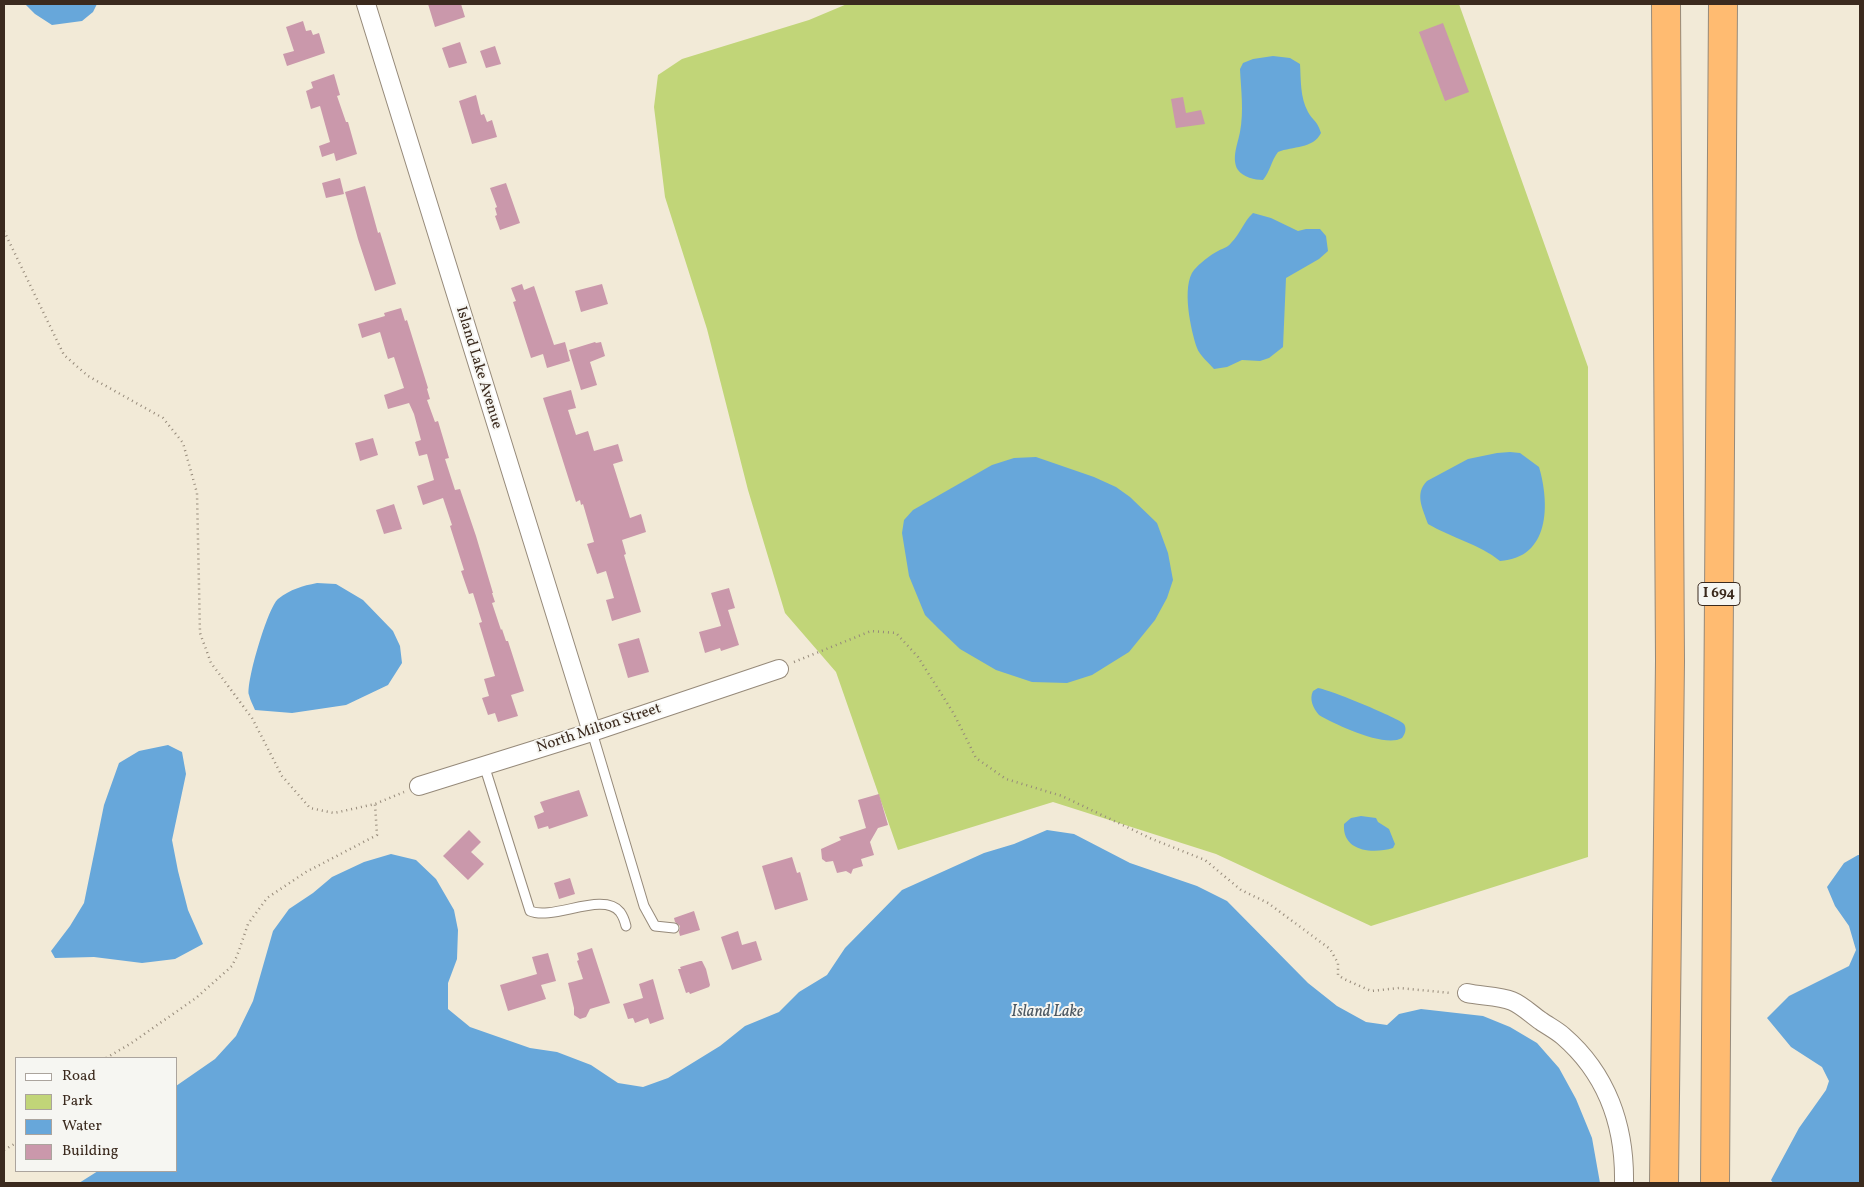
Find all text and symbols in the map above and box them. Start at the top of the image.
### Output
street label: Island Lake Avenue [451,305,505,431]
road number: I 694 [1698,582,1740,606]
street label: North Milton Street [534,700,664,758]
water label: Island Lake [1011,1003,1083,1023]
legend [15,1057,178,1172]
text: Road [62,1066,96,1087]
text: Park [62,1091,93,1112]
text: Water [62,1116,102,1137]
text: Building [62,1141,118,1162]

